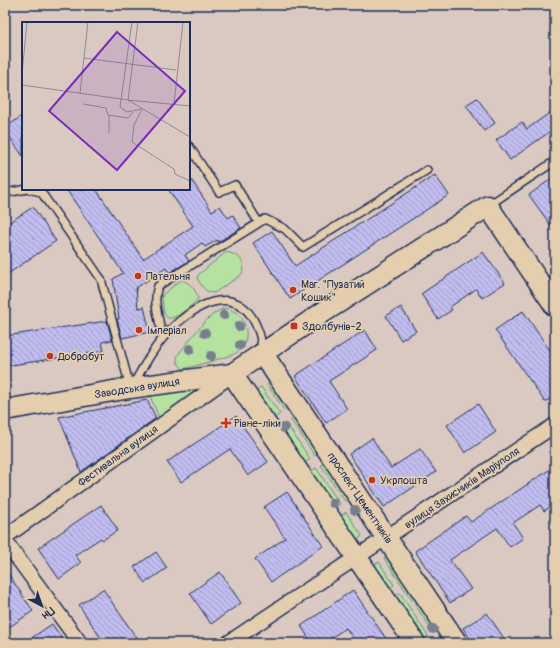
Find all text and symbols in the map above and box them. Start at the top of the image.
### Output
inset map [22,22,190,190]
place label: Пательня [146,270,190,283]
marker: Пательня [133,271,143,281]
place label: Маг. "Пузатий Кошик" [301,278,364,304]
marker: Маг. "Пузатий Кошик" [288,285,298,295]
place label: Здолбунів-2 [302,320,362,333]
marker: Здолбунів-2 [289,321,299,331]
place label: Імперіал [147,324,187,337]
marker: Імперіал [134,325,144,335]
place label: Добробут [57,350,105,363]
marker: Добробут [45,351,55,361]
street label: Заводська вулиця [93,375,181,401]
place label: Рівне-ліки [234,417,281,430]
marker: Рівне-ліки [221,418,231,428]
street label: Фестивальна вулиця [75,423,161,489]
street label: вулиця Захисників Маріуполя [402,445,522,531]
street label: проспект Цементників [325,450,395,546]
place label: Укрпошта [380,474,427,487]
marker: Укрпошта [367,475,377,485]
north arrow [22,586,62,626]
text: Пн [39,604,57,622]

